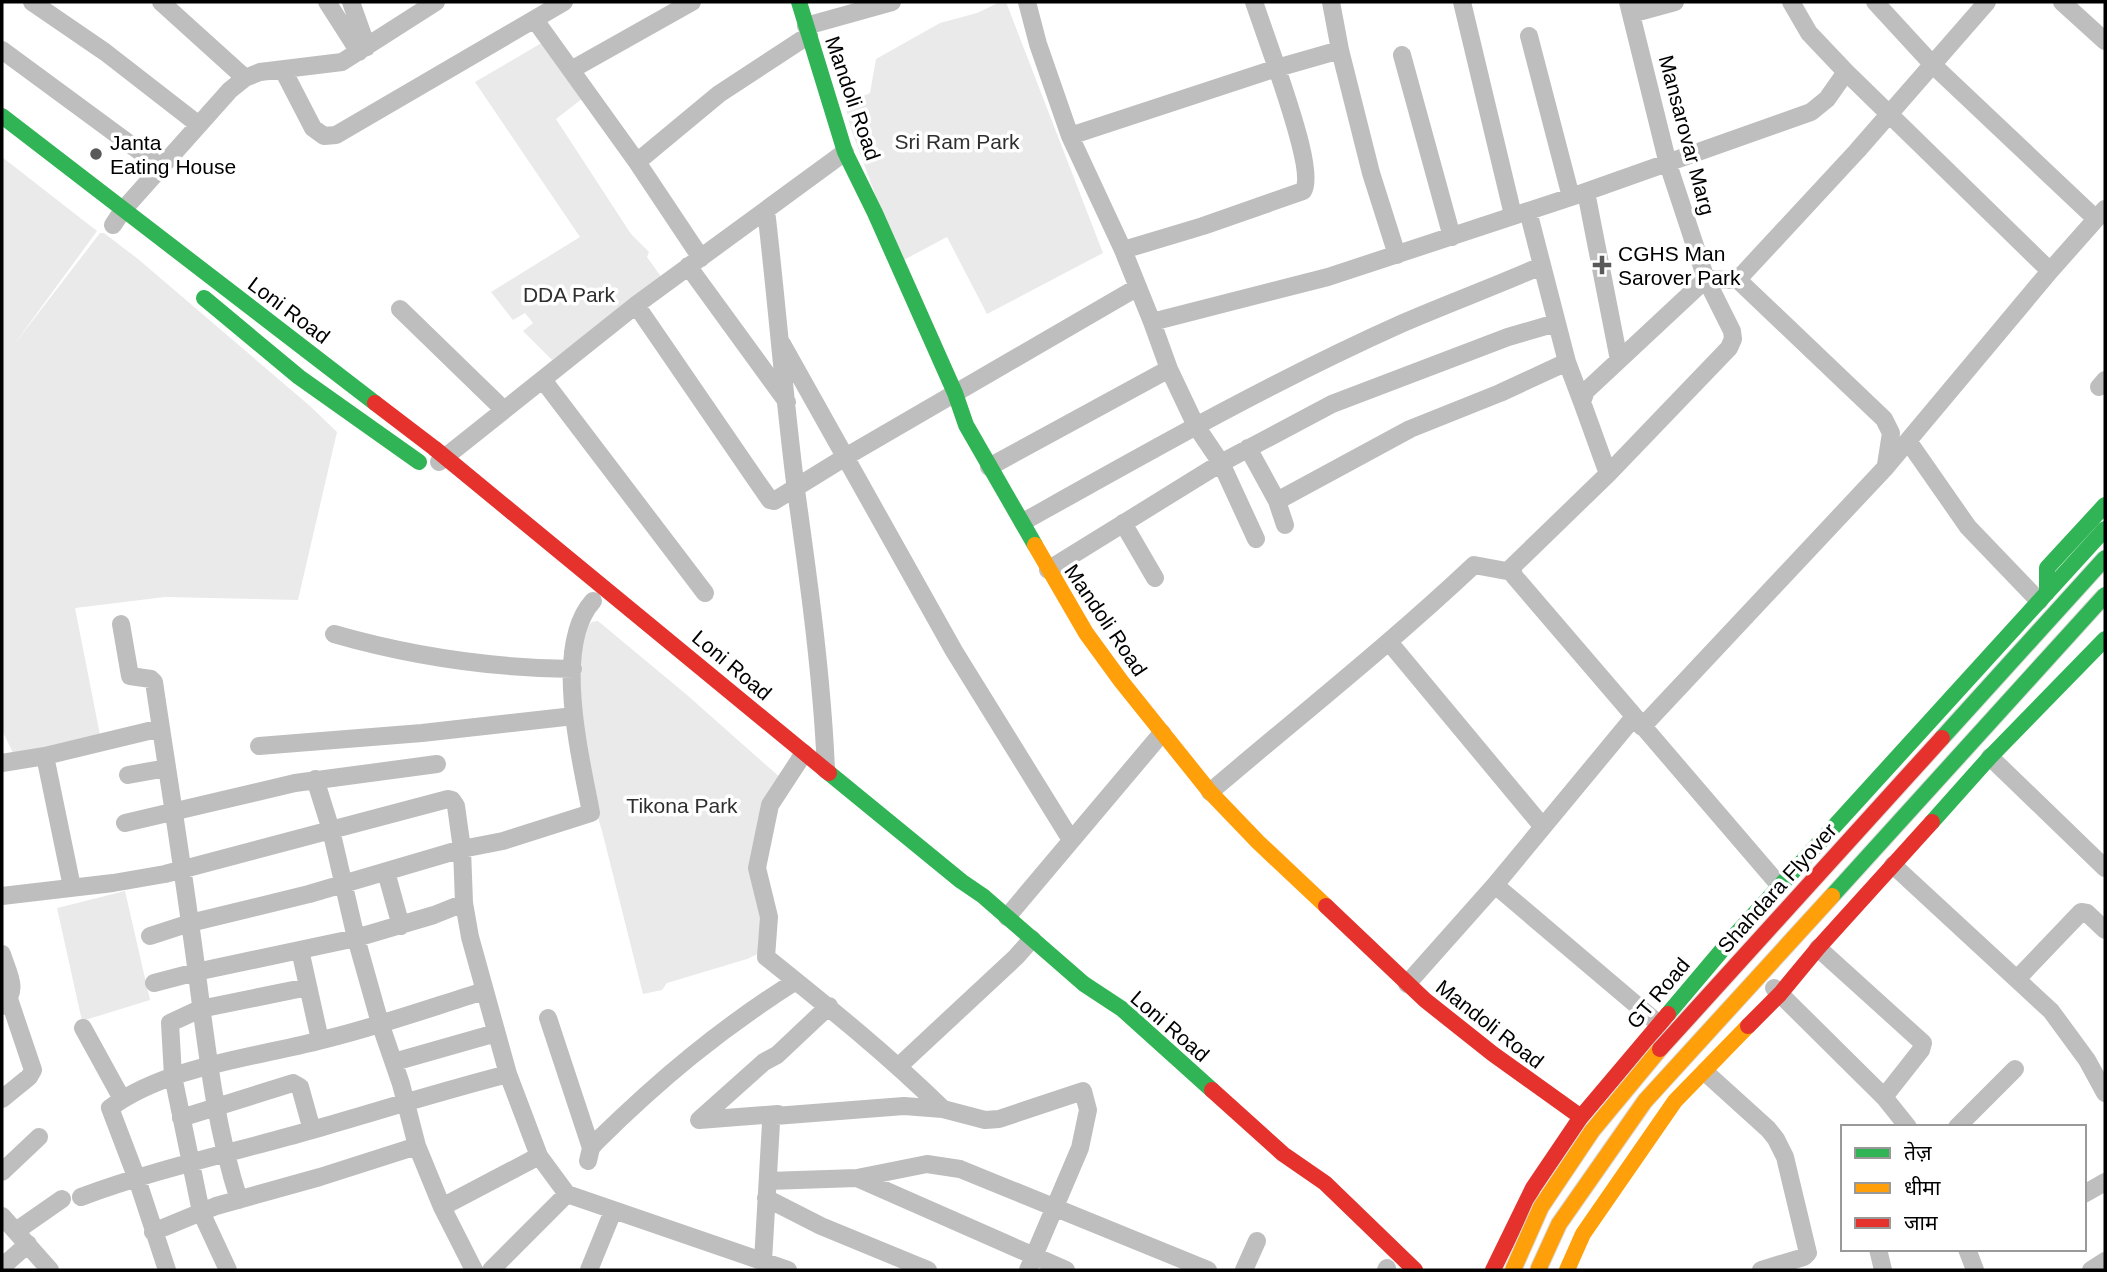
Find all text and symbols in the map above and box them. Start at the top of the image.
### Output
street label: Mandoli Road [821,33,885,163]
street label: Mansarovar Marg [1655,53,1719,217]
park label: Sri Ram Park [895,130,1020,153]
place label: Janta Eating House [110,131,236,178]
marker: Janta Eating House [88,146,104,162]
place label: CGHS Man Sarover Park [1618,242,1741,289]
marker: CGHS Man Sarover Park [1592,255,1612,275]
street label: Loni Road [244,272,334,348]
park label: DDA Park [523,283,616,306]
street label: Mandoli Road [1060,560,1152,680]
street label: Loni Road [688,625,776,705]
park label: Tikona Park [626,794,738,817]
street label: Shahdara Flyover [1713,819,1841,957]
street label: GT Road [1622,953,1694,1033]
street label: Mandoli Road [1432,975,1548,1073]
street label: Loni Road [1126,986,1214,1066]
legend [1841,1125,2086,1251]
text: तेज़ [1904,1141,1932,1164]
text: धीमा [1904,1176,1941,1199]
text: जाम [1904,1211,1938,1234]

